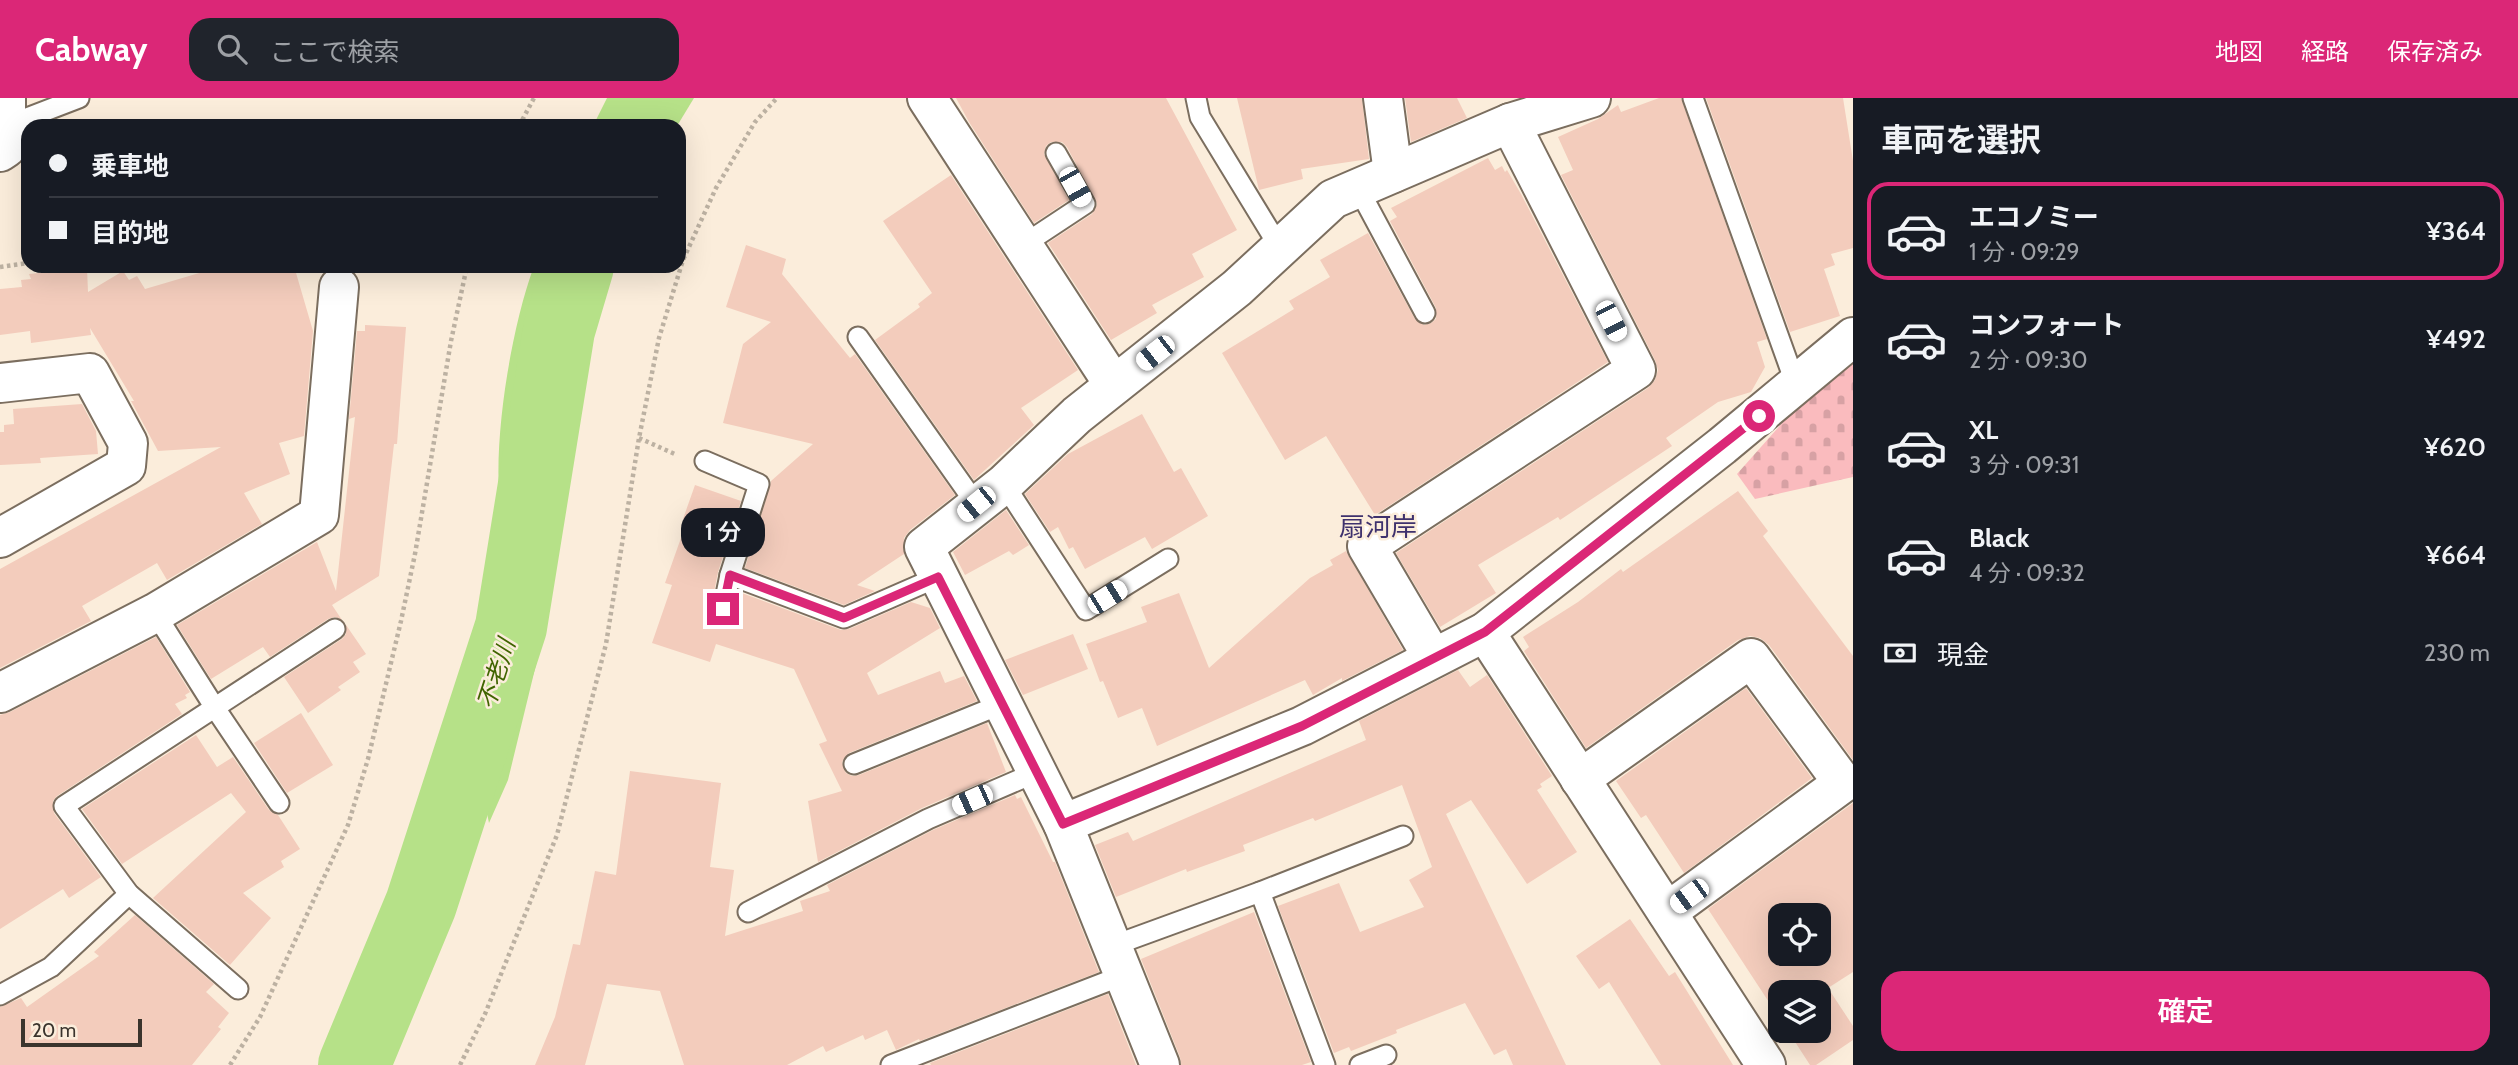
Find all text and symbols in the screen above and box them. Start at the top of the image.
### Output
search box [189,18,679,81]
text: Cabway [35,29,147,69]
icon: search [213,30,251,68]
text: ここで検索 [269,36,399,68]
text: 地図 [2215,37,2263,66]
text: 経路 [2301,37,2349,66]
text: 保存済み [2387,37,2483,66]
text: 車両を選択 [1881,120,2041,159]
text: 乗車地 [91,150,169,182]
car [1056,164,1095,210]
icon: car [1885,200,1948,263]
text: エコノミー [1969,201,2099,233]
text: ¥364 [2426,215,2486,247]
text: 目的地 [91,217,169,249]
text: 1 分 · 09:29 [1969,238,2080,266]
car [1593,298,1630,344]
icon: car [1885,308,1948,371]
text: コンフォート [1969,309,2124,341]
text: ¥492 [2427,323,2486,355]
car [1132,332,1179,374]
text: 2 分 · 09:30 [1969,346,2087,374]
route start [1743,400,1775,432]
text: XL [1969,414,1998,446]
icon: car [1885,416,1948,479]
text: ¥620 [2424,431,2486,463]
text: 3 分 · 09:31 [1969,451,2079,479]
car [954,483,999,525]
callout: 1 分 [681,508,765,556]
district label: 扇河岸 [1339,511,1417,543]
text: 1 分 [705,518,741,546]
text: Black [1969,522,2029,554]
icon: car [1885,524,1948,587]
text: ¥664 [2426,539,2486,571]
text: 4 分 · 09:32 [1969,559,2085,587]
car [1084,577,1131,617]
route end [707,593,739,625]
water label: 不老川 [471,632,522,713]
icon: cash [1881,634,1919,672]
text: 現金 [1937,639,1989,671]
text: 230 m [2424,639,2490,667]
car [949,782,996,818]
car [1666,875,1713,917]
map controls [1768,903,1831,1043]
button: locate [1768,903,1831,966]
button: 確定 [1881,971,2490,1051]
button: layers [1768,980,1831,1043]
scale bar [21,1016,142,1048]
text: 20 m [32,1019,76,1042]

